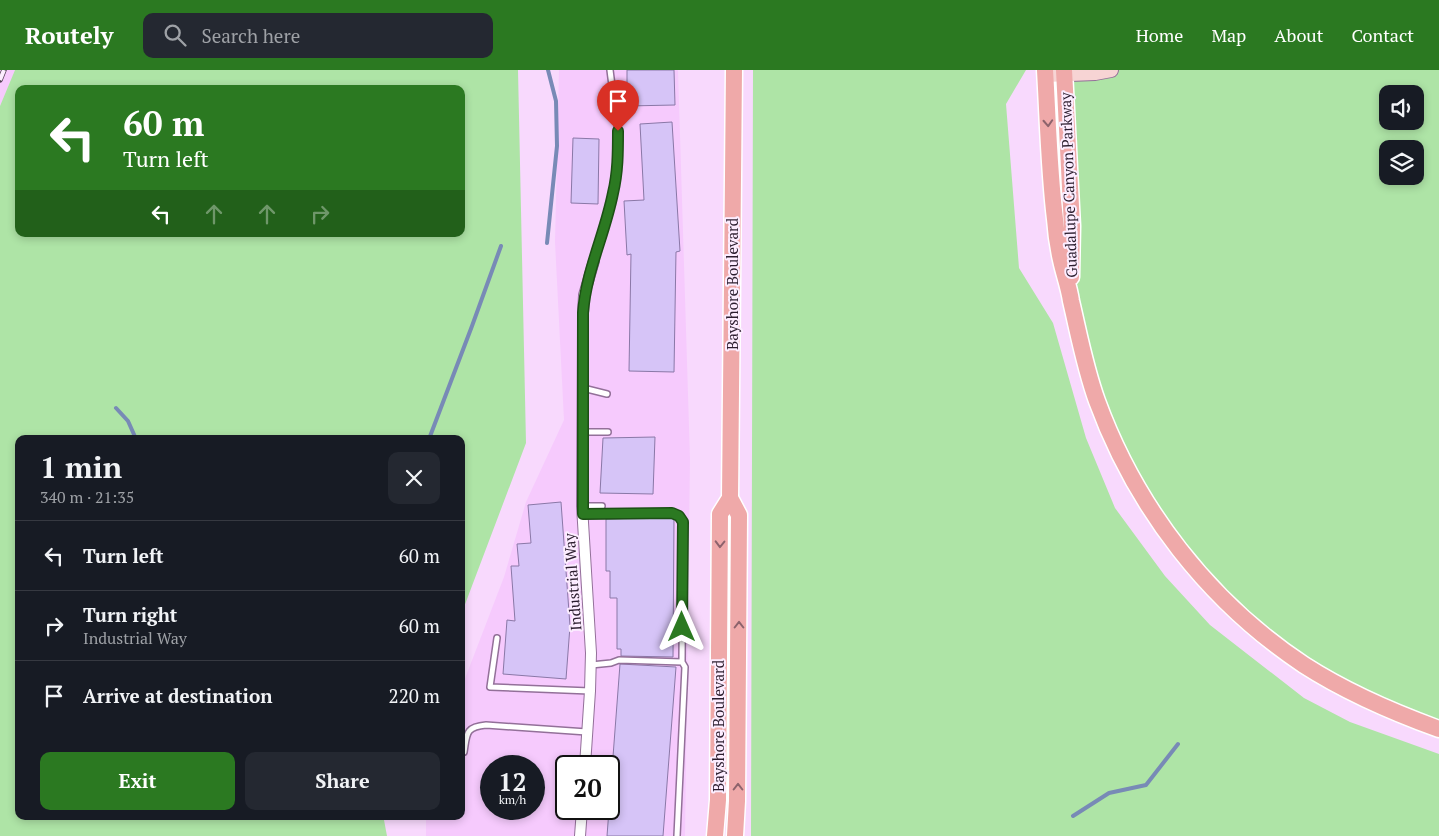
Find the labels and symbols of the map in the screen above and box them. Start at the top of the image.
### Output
pin [597,80,639,131]
street label: Guadalupe Canyon Parkway [1055,92,1081,278]
one-way arrow [1043,120,1054,128]
street label: Bayshore Boulevard [722,218,742,350]
street label: Industrial Way [559,532,585,631]
one-way arrow [715,540,725,548]
position arrow [655,600,707,652]
one-way arrow [734,621,744,628]
street label: Bayshore Boulevard [708,660,728,792]
speed limit sign: 20 [555,755,620,820]
one-way arrow [732,783,743,791]

